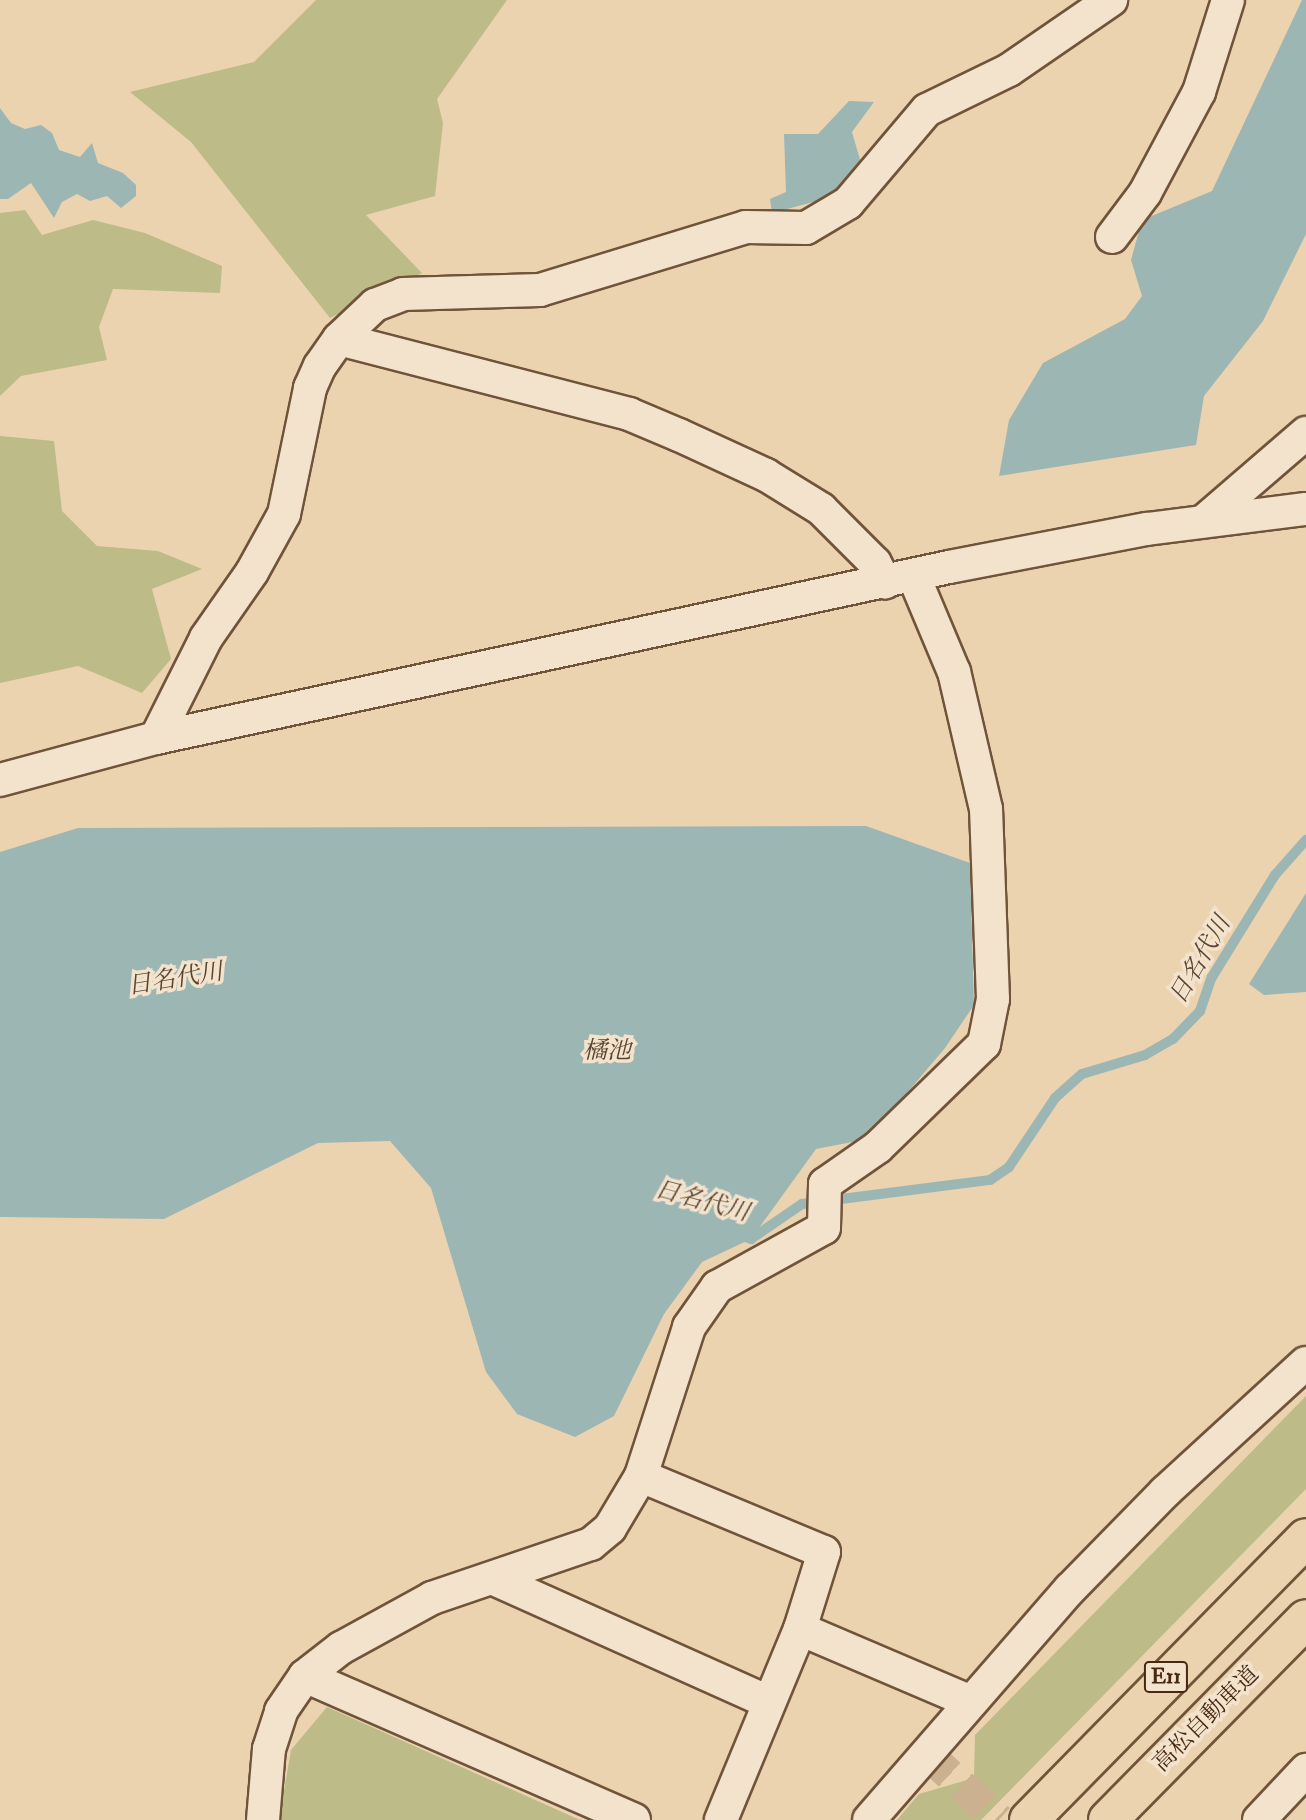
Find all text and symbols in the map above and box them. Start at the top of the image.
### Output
water label: 日名代川 [1164,911,1236,1009]
water label: 日名代川 [125,957,225,1001]
water label: 橘池 [583,1037,631,1065]
water label: 日名代川 [652,1175,752,1227]
road number: E11 [1143,1660,1189,1694]
street label: 高松自動車道 [1147,1660,1265,1778]

